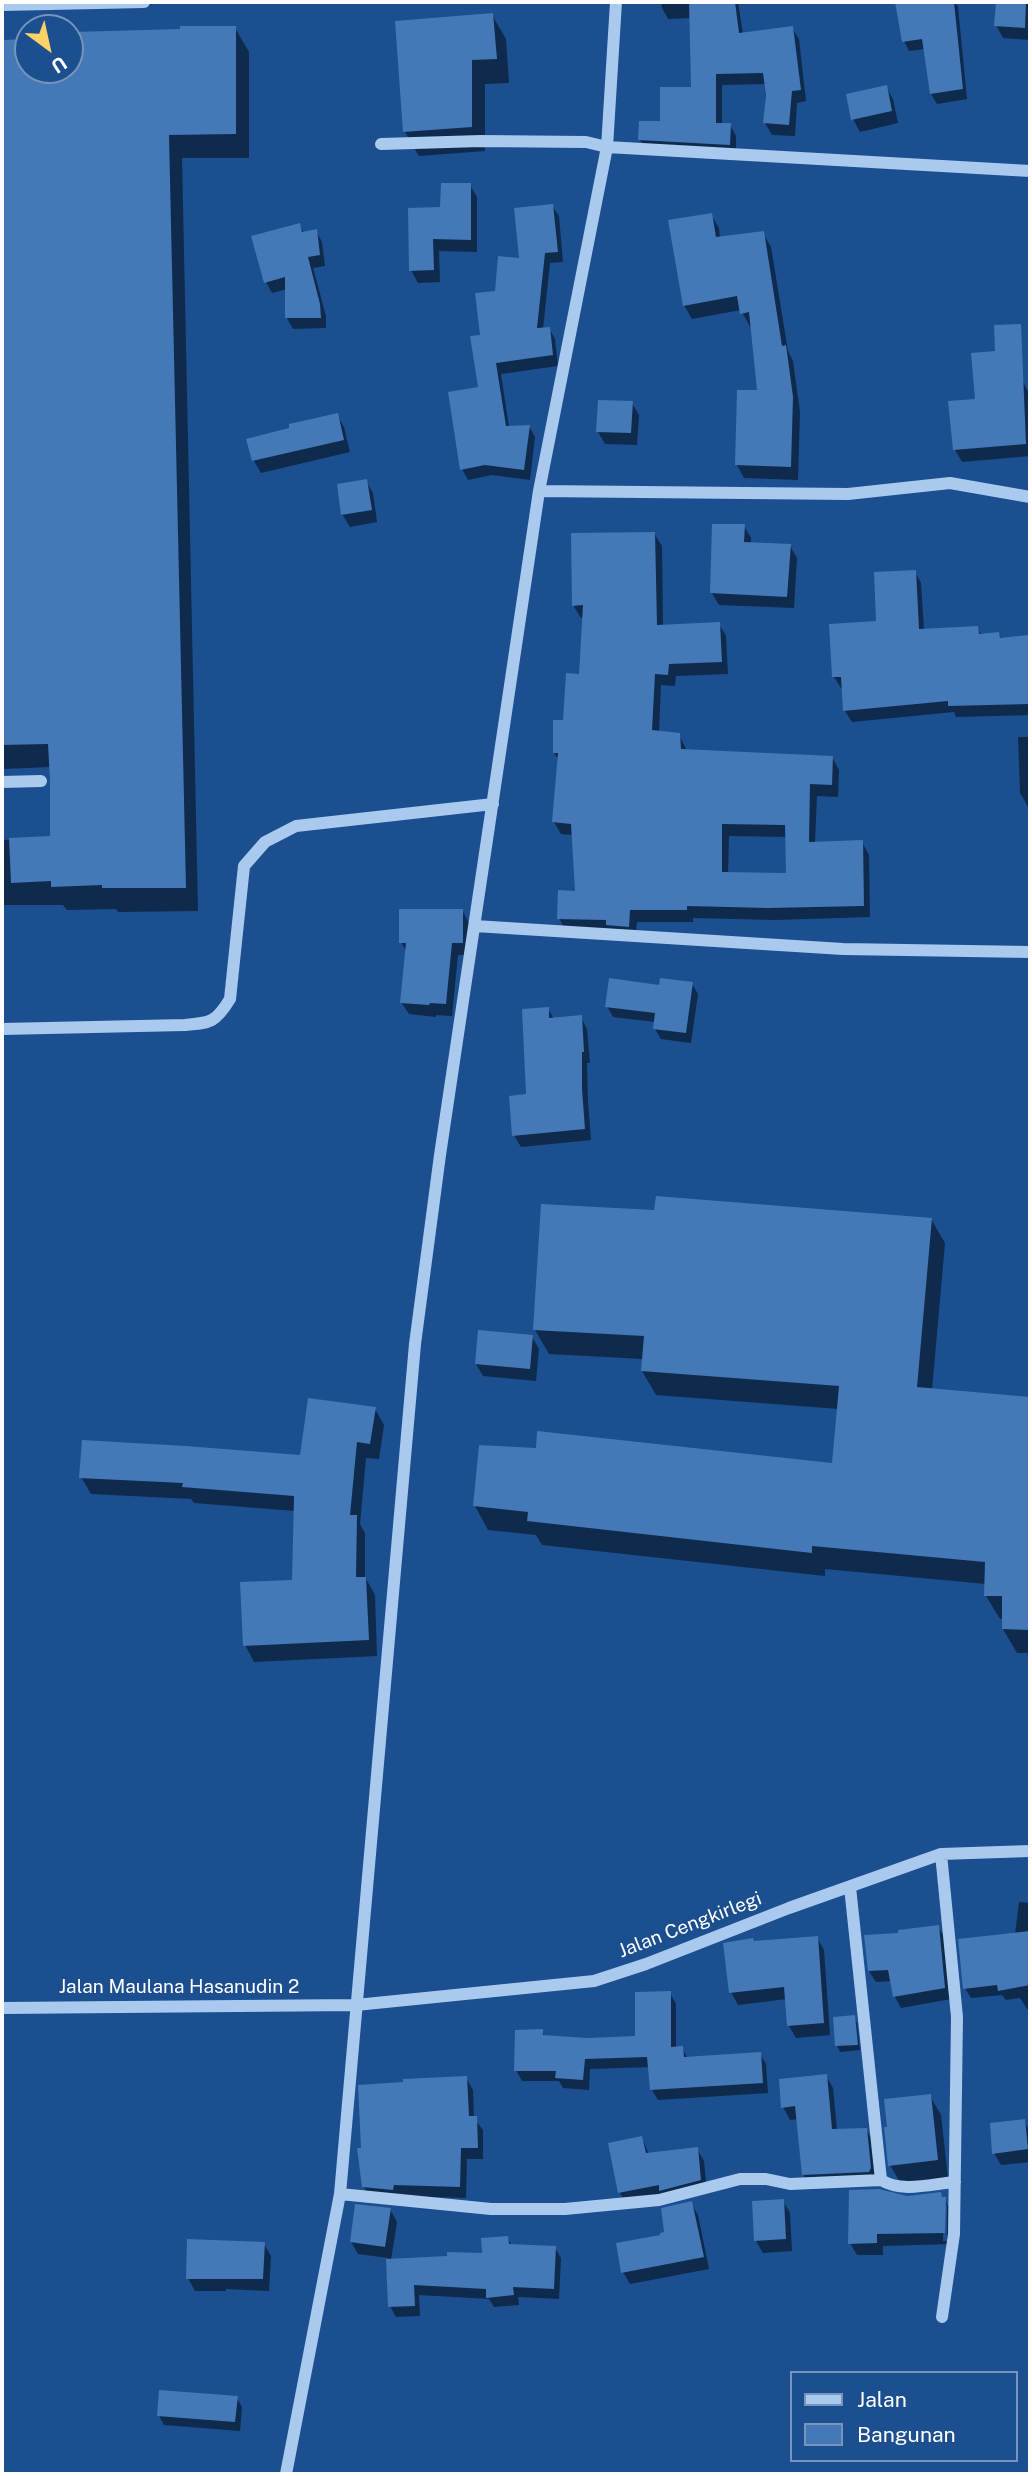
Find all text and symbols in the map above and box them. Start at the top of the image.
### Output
north arrow [14,14,84,84]
text: U [48,52,71,78]
street label: Jalan Cengkirlegi [615,1887,765,1963]
street label: Jalan Maulana Hasanudin 2 [59,1976,299,1998]
legend [790,2371,1018,2462]
text: Jalan [857,2387,907,2412]
text: Bangunan [857,2422,956,2447]

